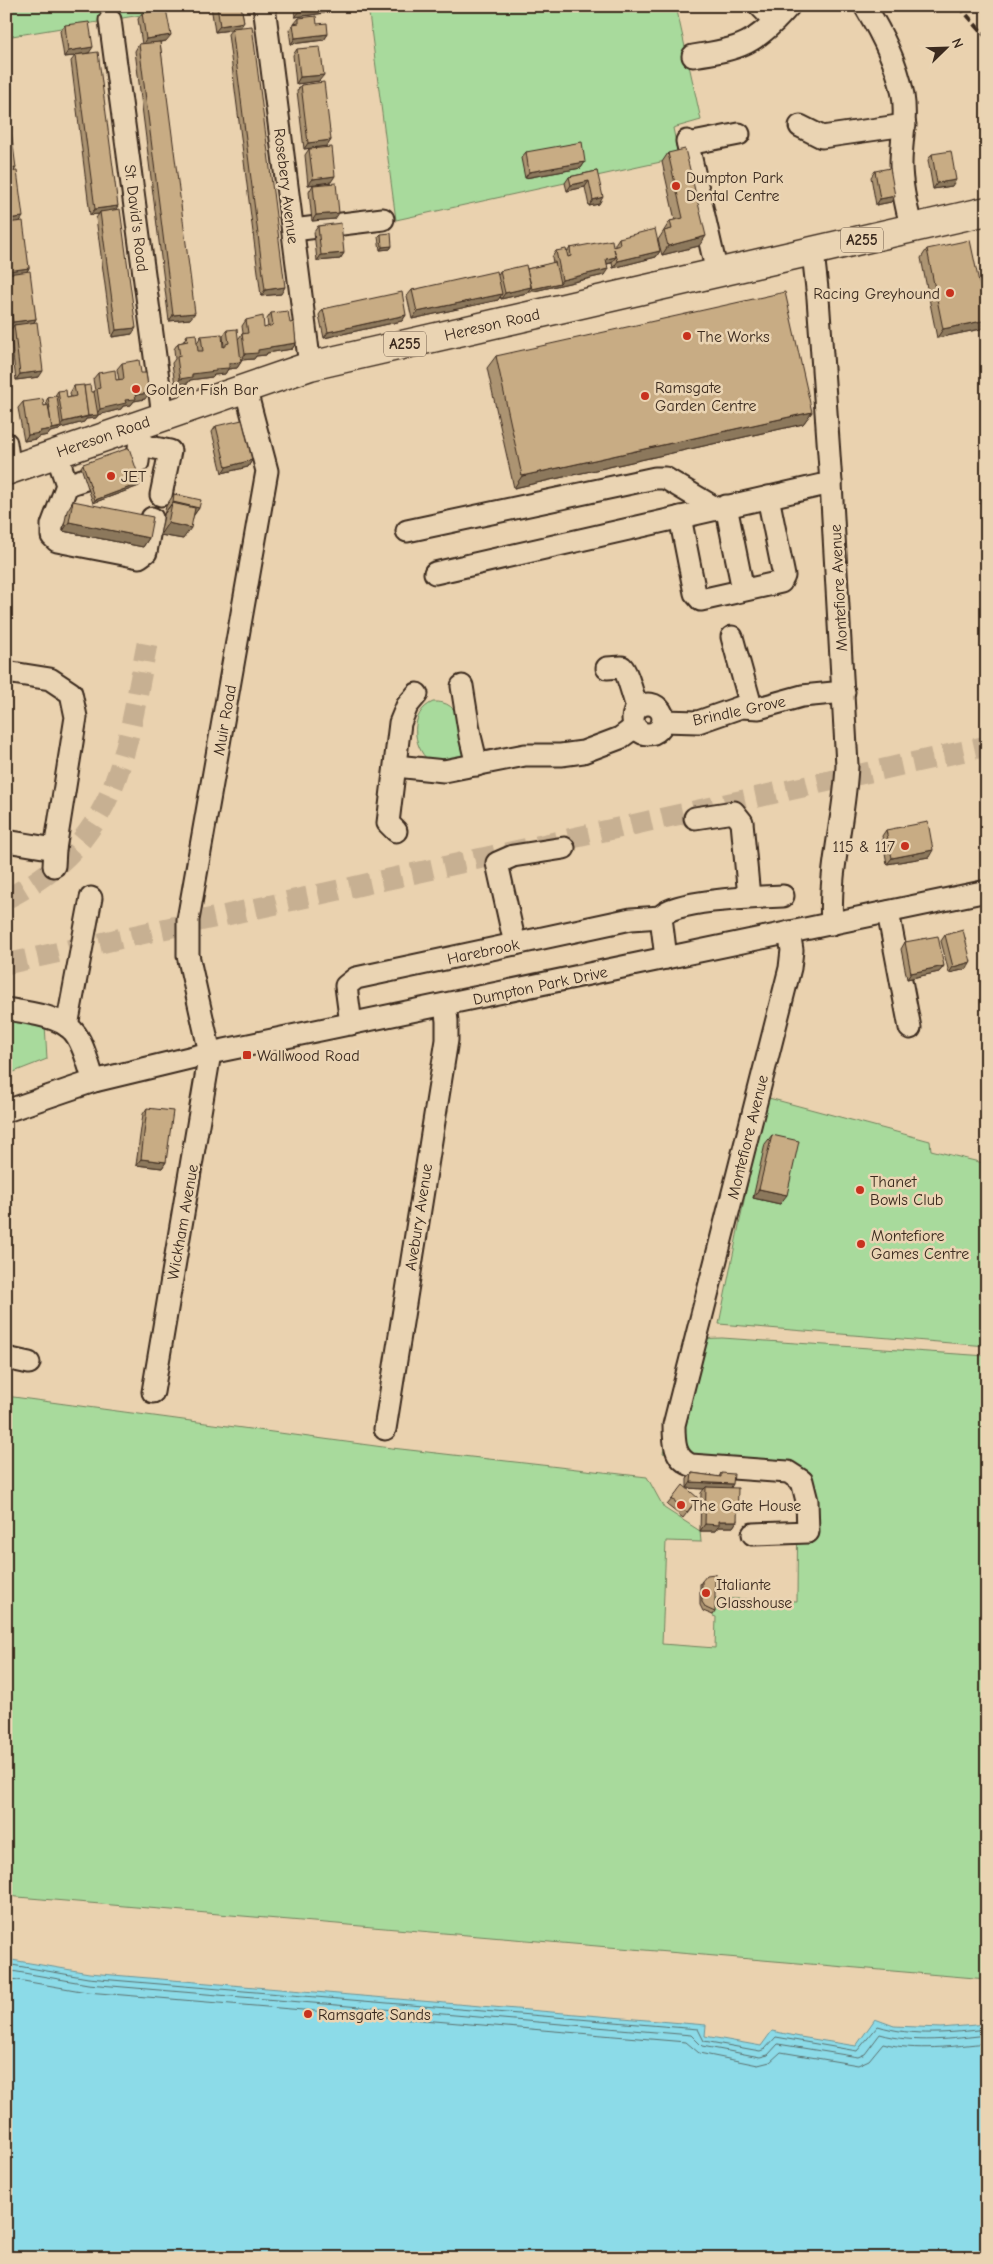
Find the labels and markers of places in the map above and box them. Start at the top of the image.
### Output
place label: Dumpton Park Dental Centre [686,169,783,205]
marker: Dumpton Park Dental Centre [670,180,682,192]
place label: Racing Greyhound [813,285,940,303]
marker: Racing Greyhound [944,287,956,299]
place label: The Works [697,328,770,346]
marker: The Works [681,330,693,342]
place label: Ramsgate Garden Centre [655,379,757,415]
place label: Golden Fish Bar [146,381,259,399]
marker: Golden Fish Bar [130,383,142,395]
marker: Ramsgate Garden Centre [639,390,651,402]
place label: JET [121,468,147,486]
marker: JET [105,470,117,482]
place label: 115 & 117 [832,838,895,856]
marker: 115 & 117 [899,840,911,852]
place label: Wallwood Road [257,1047,360,1065]
marker: Wallwood Road [241,1049,253,1061]
place label: Thanet Bowls Club [870,1173,943,1209]
marker: Thanet Bowls Club [854,1184,866,1196]
place label: Montefiore Games Centre [871,1227,969,1263]
marker: Montefiore Games Centre [855,1238,867,1250]
place label: The Gate House [691,1497,801,1515]
marker: The Gate House [675,1499,687,1511]
place label: Italiante Glasshouse [716,1576,792,1612]
marker: Italiante Glasshouse [700,1587,712,1599]
place label: Ramsgate Sands [318,2006,431,2024]
marker: Ramsgate Sands [302,2008,314,2020]

